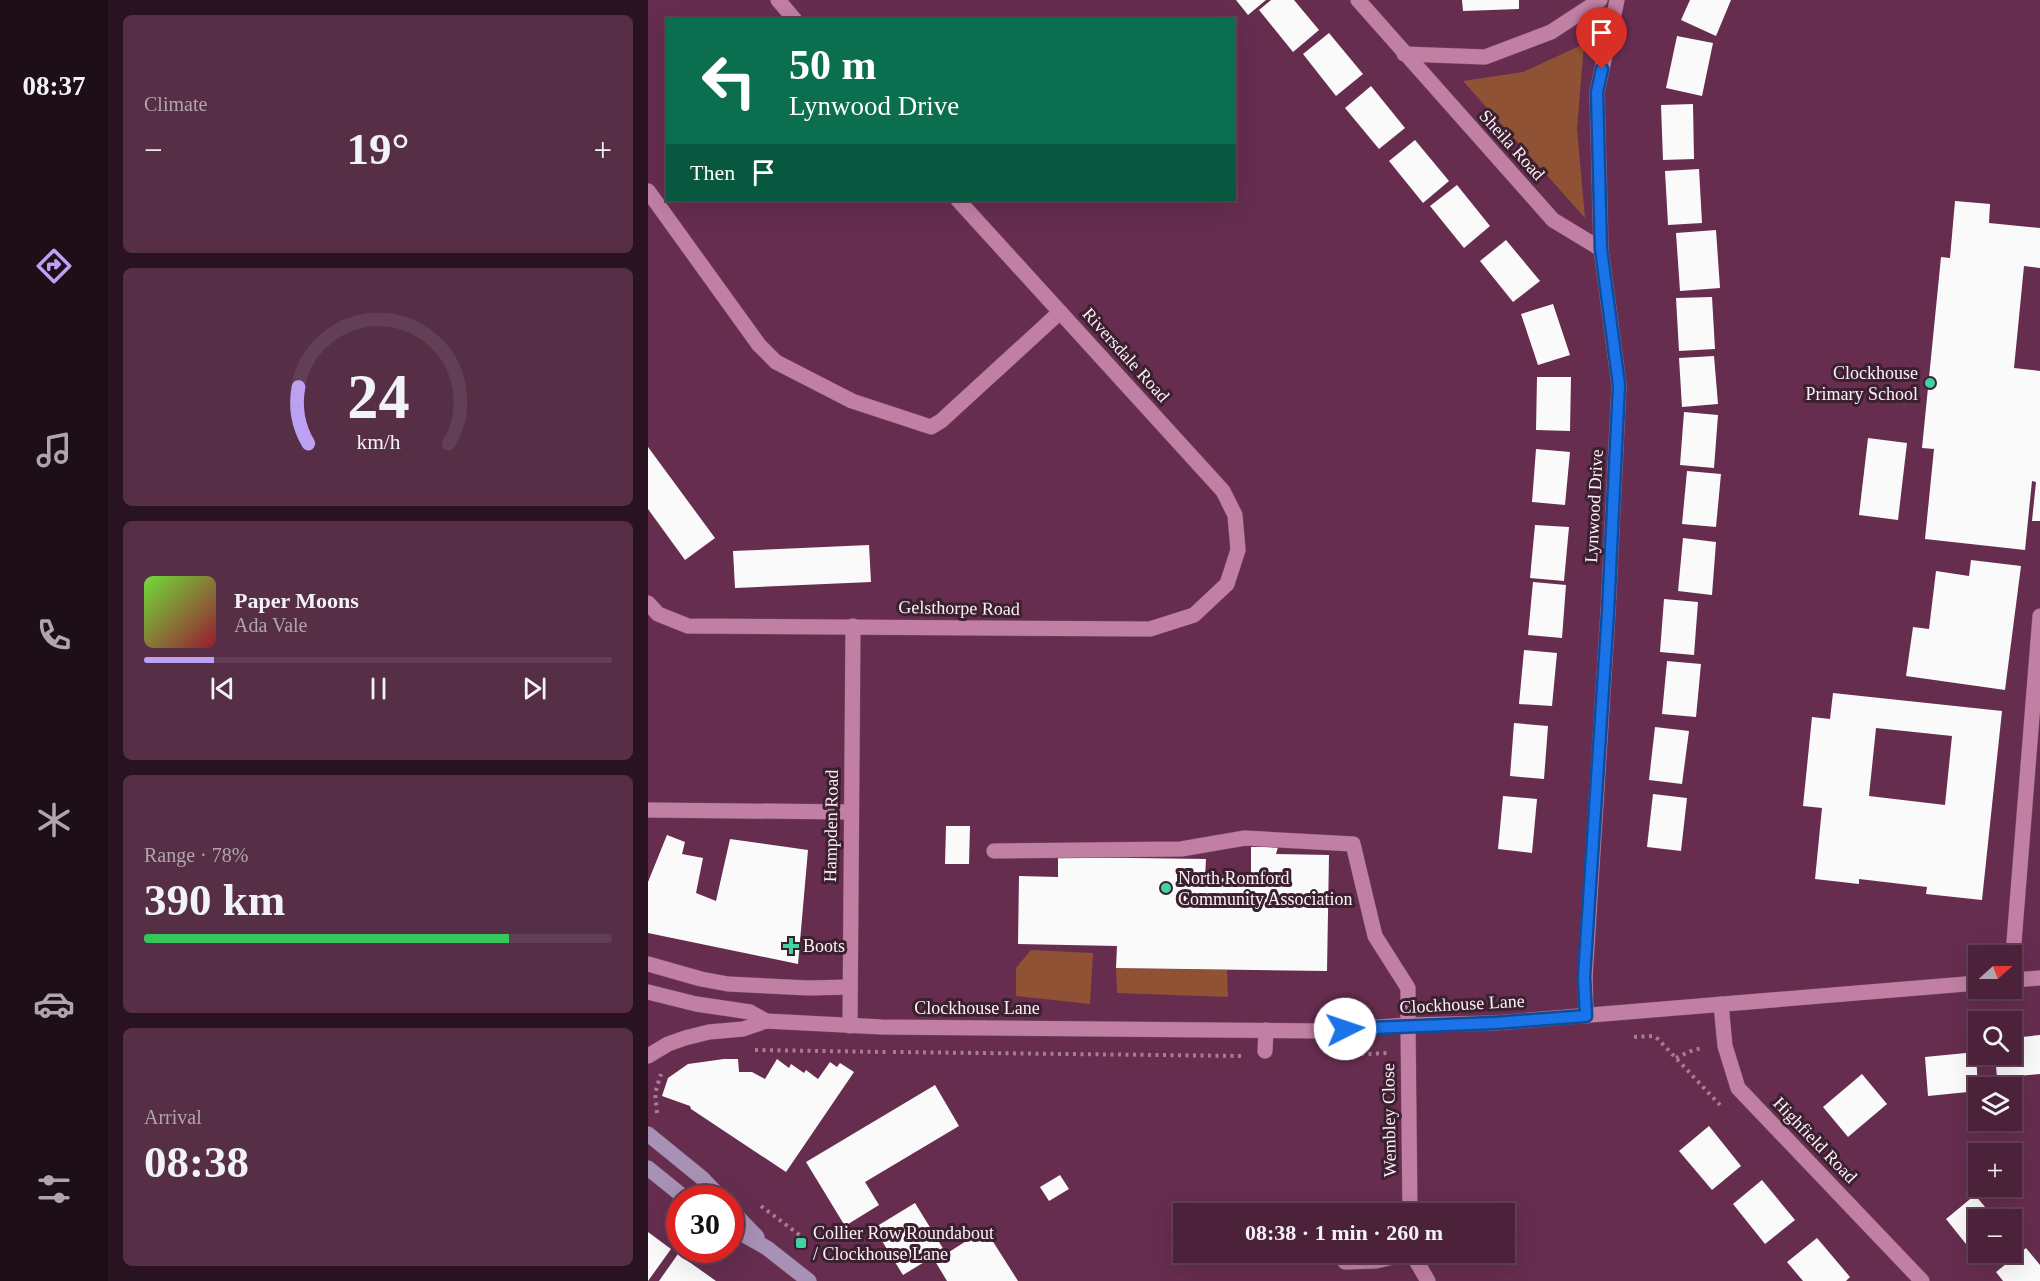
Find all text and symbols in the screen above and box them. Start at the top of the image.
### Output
pin [1576,7,1627,69]
icon: arrive [1585,16,1618,49]
icon: left [690,42,768,120]
text: 50 m [789,42,877,88]
text: 08:37 [23,71,86,101]
text: Lynwood Drive [789,91,959,121]
text: Climate [144,93,207,115]
street label: Sheila Road [1475,106,1549,184]
text: 19° [347,124,410,174]
text: − [144,132,163,168]
text: + [593,132,612,168]
icon: arrive [747,156,780,189]
text: Then [690,160,735,185]
icon: directions [33,245,75,287]
street label: Riversdale Road [1079,304,1173,406]
text: 24 [347,362,409,431]
place label: Clockhouse Primary School [1806,363,1918,404]
marker: Clockhouse Primary School [1923,376,1937,390]
icon: music [33,429,75,471]
text: km/h [356,431,400,455]
street label: Lynwood Drive [1581,449,1607,563]
text: Paper Moons [234,588,359,613]
street label: Gelsthorpe Road [898,597,1020,619]
icon: phone [33,614,75,656]
text: Ada Vale [234,614,308,636]
icon: previous [206,672,239,705]
icon: pause [362,672,395,705]
icon: next [518,672,551,705]
street label: Hampden Road [820,770,842,882]
icon: climate [33,799,75,841]
text: Range · 78% [144,844,248,866]
place label: North Romford Community Association [1178,868,1353,909]
text: 390 km [144,875,285,925]
marker: North Romford Community Association [1159,881,1173,895]
place label: Boots [803,936,845,956]
marker: Boots [784,939,798,953]
north arrow [1968,945,2022,999]
map controls [1968,945,2022,1263]
icon: car [33,983,75,1025]
street label: Clockhouse Lane [1399,991,1525,1017]
position arrow [1313,997,1377,1061]
street label: Clockhouse Lane [914,998,1040,1018]
button: search [1968,1011,2022,1065]
street label: Wembley Close [1378,1063,1400,1177]
button: layers [1968,1077,2022,1131]
street label: Highfield Road [1769,1093,1861,1187]
text: Arrival [144,1106,202,1128]
text: 08:38 [144,1137,249,1187]
button: + [1968,1143,2022,1197]
icon: filters [33,1168,75,1210]
speed limit sign: 30 [666,1185,744,1263]
button: − [1968,1209,2022,1263]
text: 08:38 · 1 min · 260 m [1245,1220,1443,1245]
place label: Collier Row Roundabout / Clockhouse Lane [813,1223,994,1264]
marker: Collier Row Roundabout / Clockhouse Lane [794,1236,808,1250]

